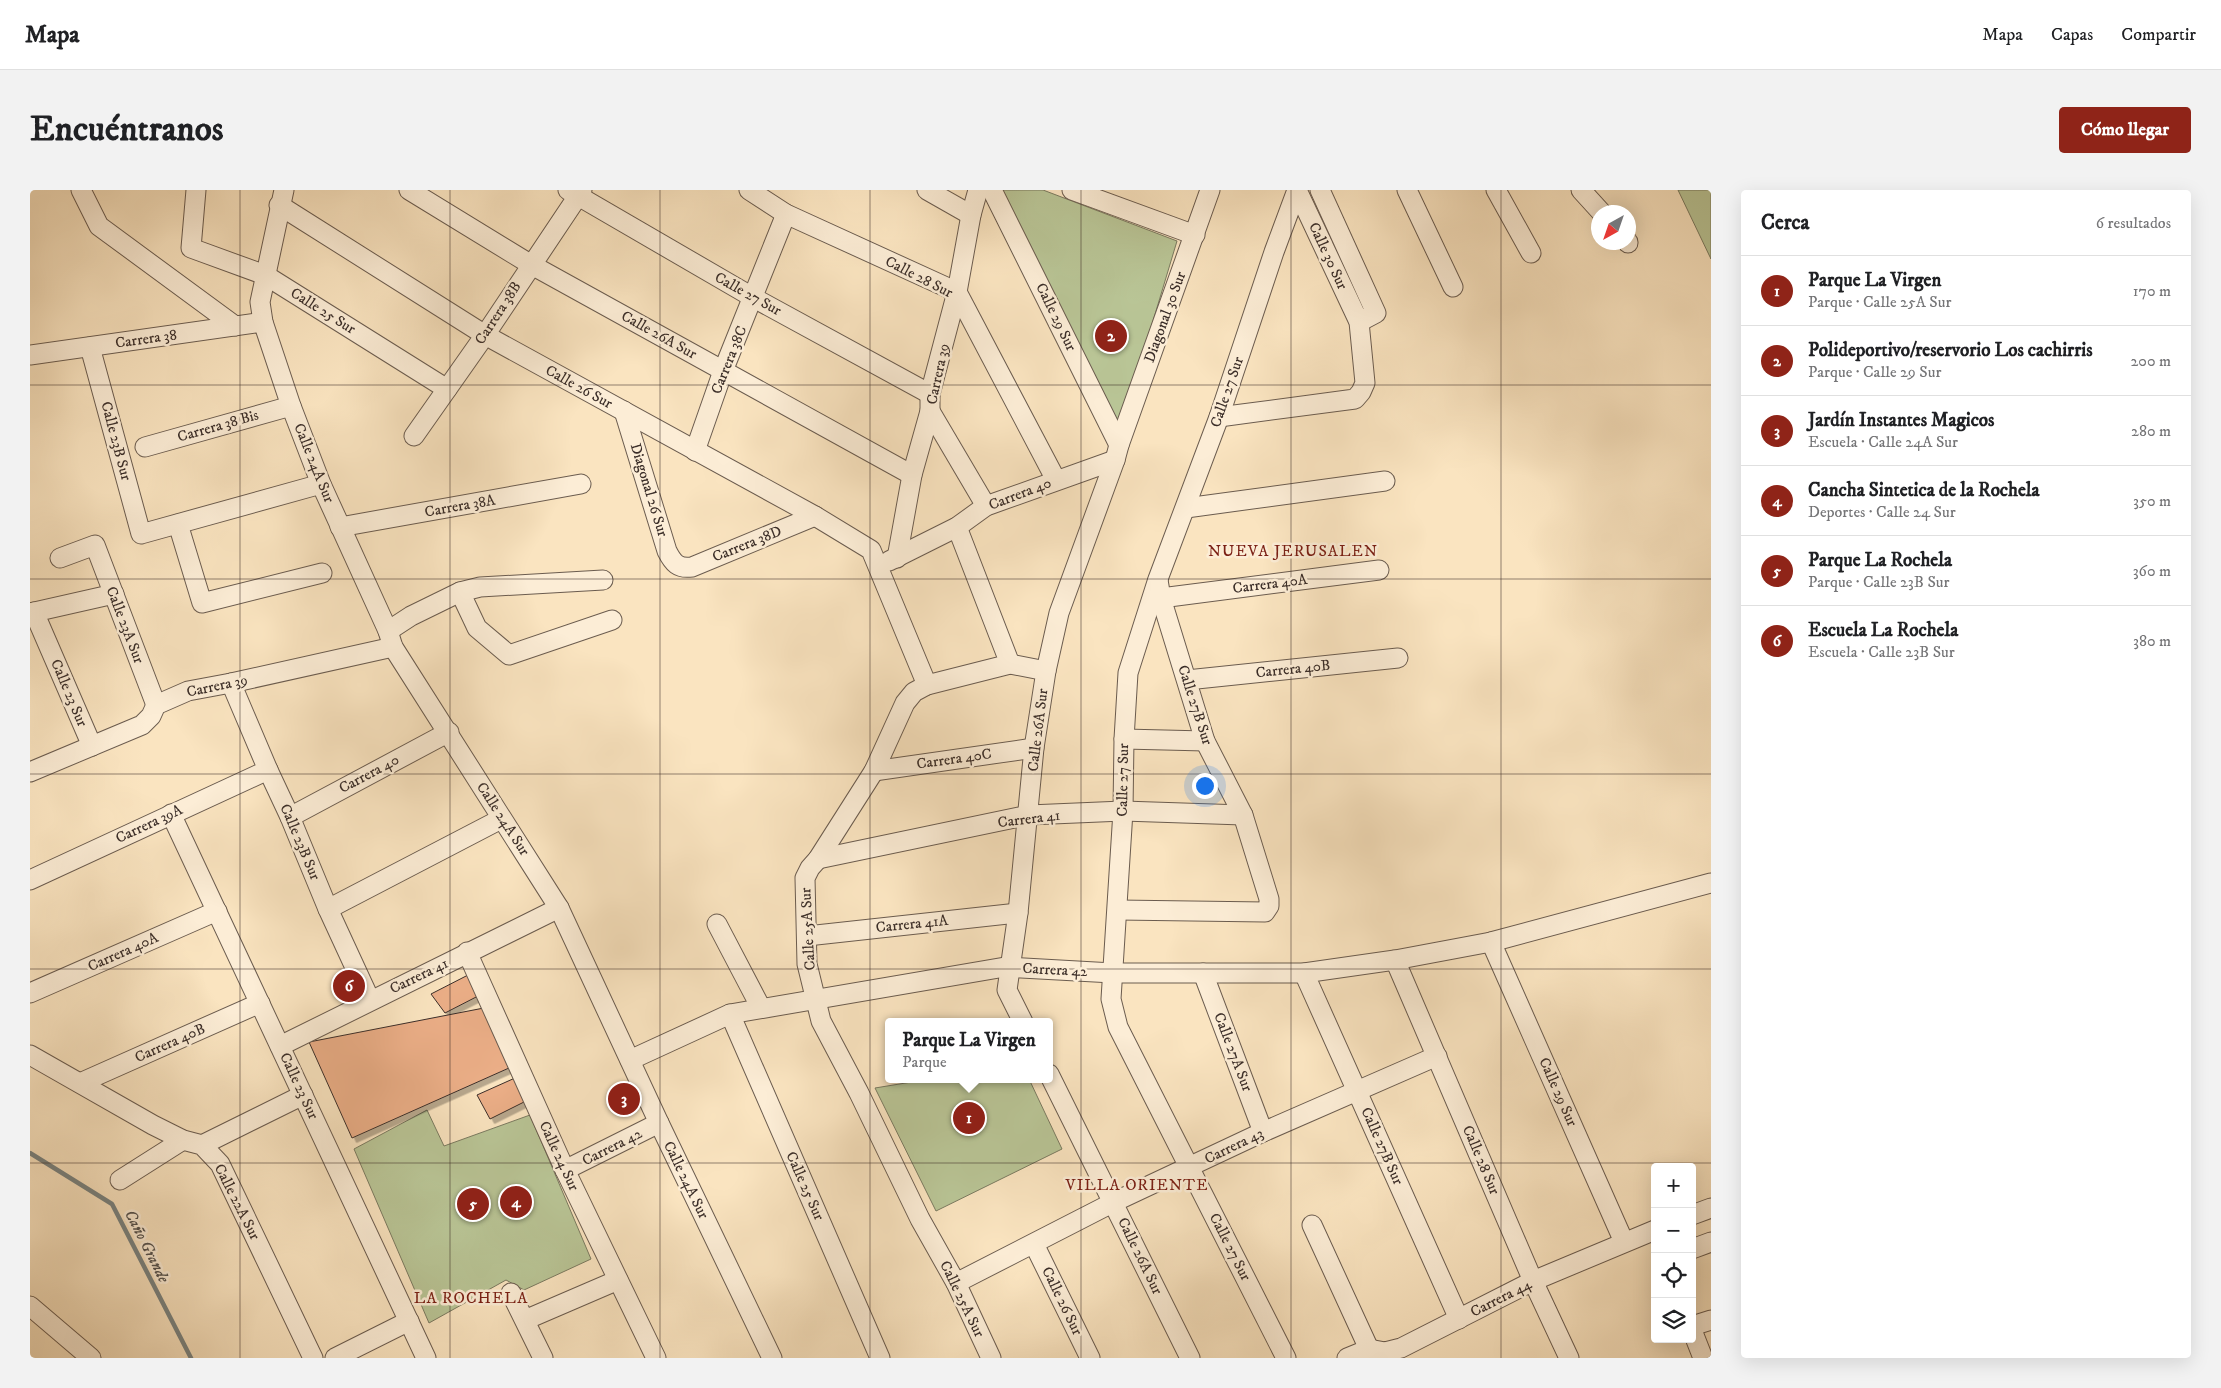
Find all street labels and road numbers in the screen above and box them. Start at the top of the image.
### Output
street label: Calle 30 Sur [1304,219,1352,293]
street label: Calle 28 Sur [882,252,956,302]
street label: Calle 27 Sur [711,268,785,320]
street label: Diagonal 30 Sur [1140,268,1190,365]
street label: Carrera 38B [471,278,525,348]
street label: Calle 29 Sur [1031,280,1081,355]
street label: Calle 25 Sur [287,284,360,339]
street label: Calle 26A Sur [618,306,700,364]
street label: Carrera 38C [707,323,751,397]
street label: Carrera 38 [114,325,178,353]
street label: Carrera 39 [922,342,954,406]
street label: Calle 27 Sur [1206,354,1248,430]
street label: Calle 26 Sur [542,361,616,413]
street label: Calle 23B Sur [96,399,136,483]
street label: Carrera 38 Bis [175,405,261,447]
street label: Calle 24A Sur [289,420,339,506]
street label: Diagonal 26 Sur [626,441,672,540]
street label: Carrera 40 [986,473,1054,515]
street label: Carrera 38A [423,490,497,522]
street label: Carrera 38D [710,521,784,567]
street label: Carrera 40A [1232,570,1309,598]
street label: Calle 23A Sur [102,584,149,667]
street label: Calle 23 Sur [46,656,92,730]
street label: Carrera 40B [1255,656,1331,682]
street label: Calle 27B Sur [1173,663,1217,748]
street label: Carrera 39 [185,670,249,702]
street label: Calle 26A Sur [1023,687,1053,773]
street label: Calle 27 Sur [1113,743,1133,817]
street label: Carrera 40C [915,744,993,774]
street label: Carrera 40 [336,750,402,798]
street label: Calle 24A Sur [472,779,534,860]
street label: Carrera 39A [113,800,186,848]
street label: Calle 23B Sur [275,801,325,883]
street label: Carrera 41 [997,806,1061,832]
street label: Calle 25A Sur [796,887,820,971]
street label: Carrera 41A [875,911,950,937]
street label: Carrera 40A [85,928,162,976]
street label: Carrera 41 [387,954,451,998]
street label: Carrera 42 [1022,959,1089,981]
street label: Calle 27A Sur [1209,1010,1257,1095]
street label: Carrera 40B [132,1019,208,1067]
street label: Calle 23 Sur [275,1050,323,1123]
street label: Calle 29 Sur [1534,1055,1582,1130]
street label: Calle 27B Sur [1356,1104,1408,1188]
street label: Calle 24 Sur [535,1118,584,1194]
street label: Calle 28 Sur [1458,1122,1504,1198]
street label: Carrera 42 [579,1124,646,1170]
street label: Carrera 43 [1201,1124,1267,1168]
street label: Calle 24A Sur [659,1138,713,1222]
street label: Calle 25 Sur [781,1149,829,1224]
street label: Calle 22A Sur [210,1161,264,1244]
street label: Calle 27 Sur [1205,1210,1255,1284]
street label: Calle 26A Sur [1113,1214,1167,1298]
street label: Calle 25A Sur [935,1258,989,1341]
street label: Calle 26 Sur [1037,1264,1087,1339]
street label: Carrera 44 [1467,1274,1535,1321]

